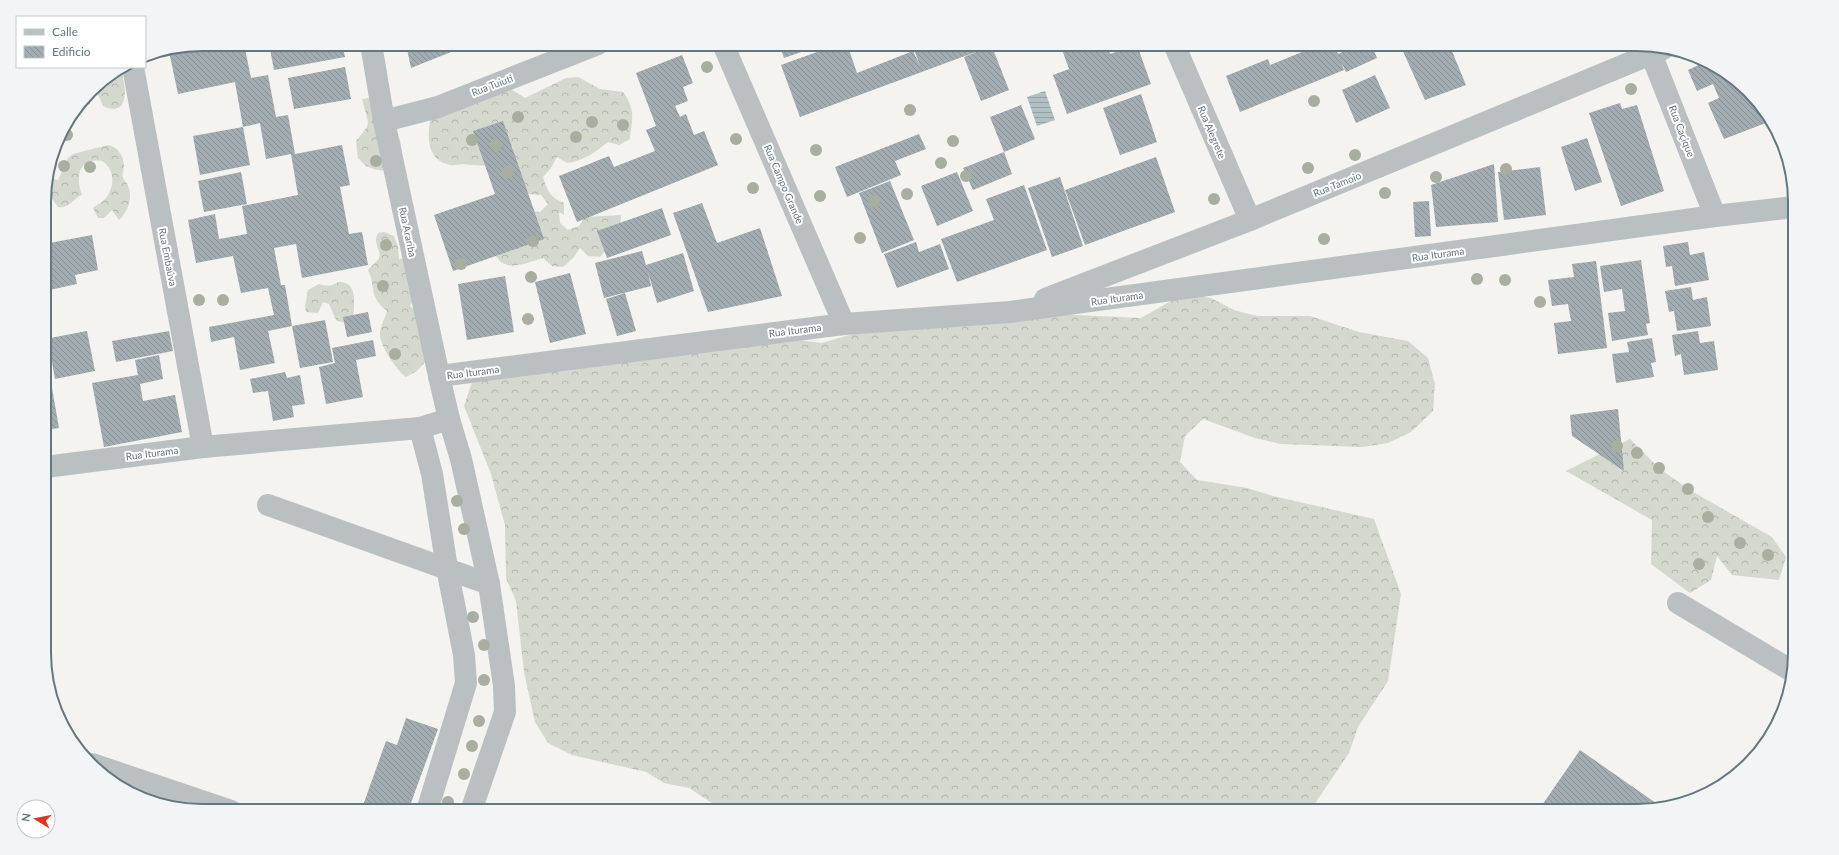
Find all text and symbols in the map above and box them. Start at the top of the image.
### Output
legend [16,16,146,68]
text: Calle [52,24,78,39]
text: Edificio [52,44,91,59]
street label: Rua Tuiuti [470,72,514,98]
street label: Rua Caçique [1667,103,1697,159]
street label: Rua Alegrete [1196,104,1228,160]
street label: Rua Campo Grande [762,142,806,226]
street label: Rua Tamoio [1311,169,1363,199]
street label: Rua Araríba [397,206,419,258]
street label: Rua Embaúva [156,227,180,287]
street label: Rua Iturama [1411,244,1465,264]
street label: Rua Iturama [1090,288,1144,308]
street label: Rua Iturama [768,321,822,339]
street label: Rua Iturama [446,363,500,381]
street label: Rua Iturama [125,444,179,462]
north arrow [16,799,56,839]
text: N [19,812,33,822]

